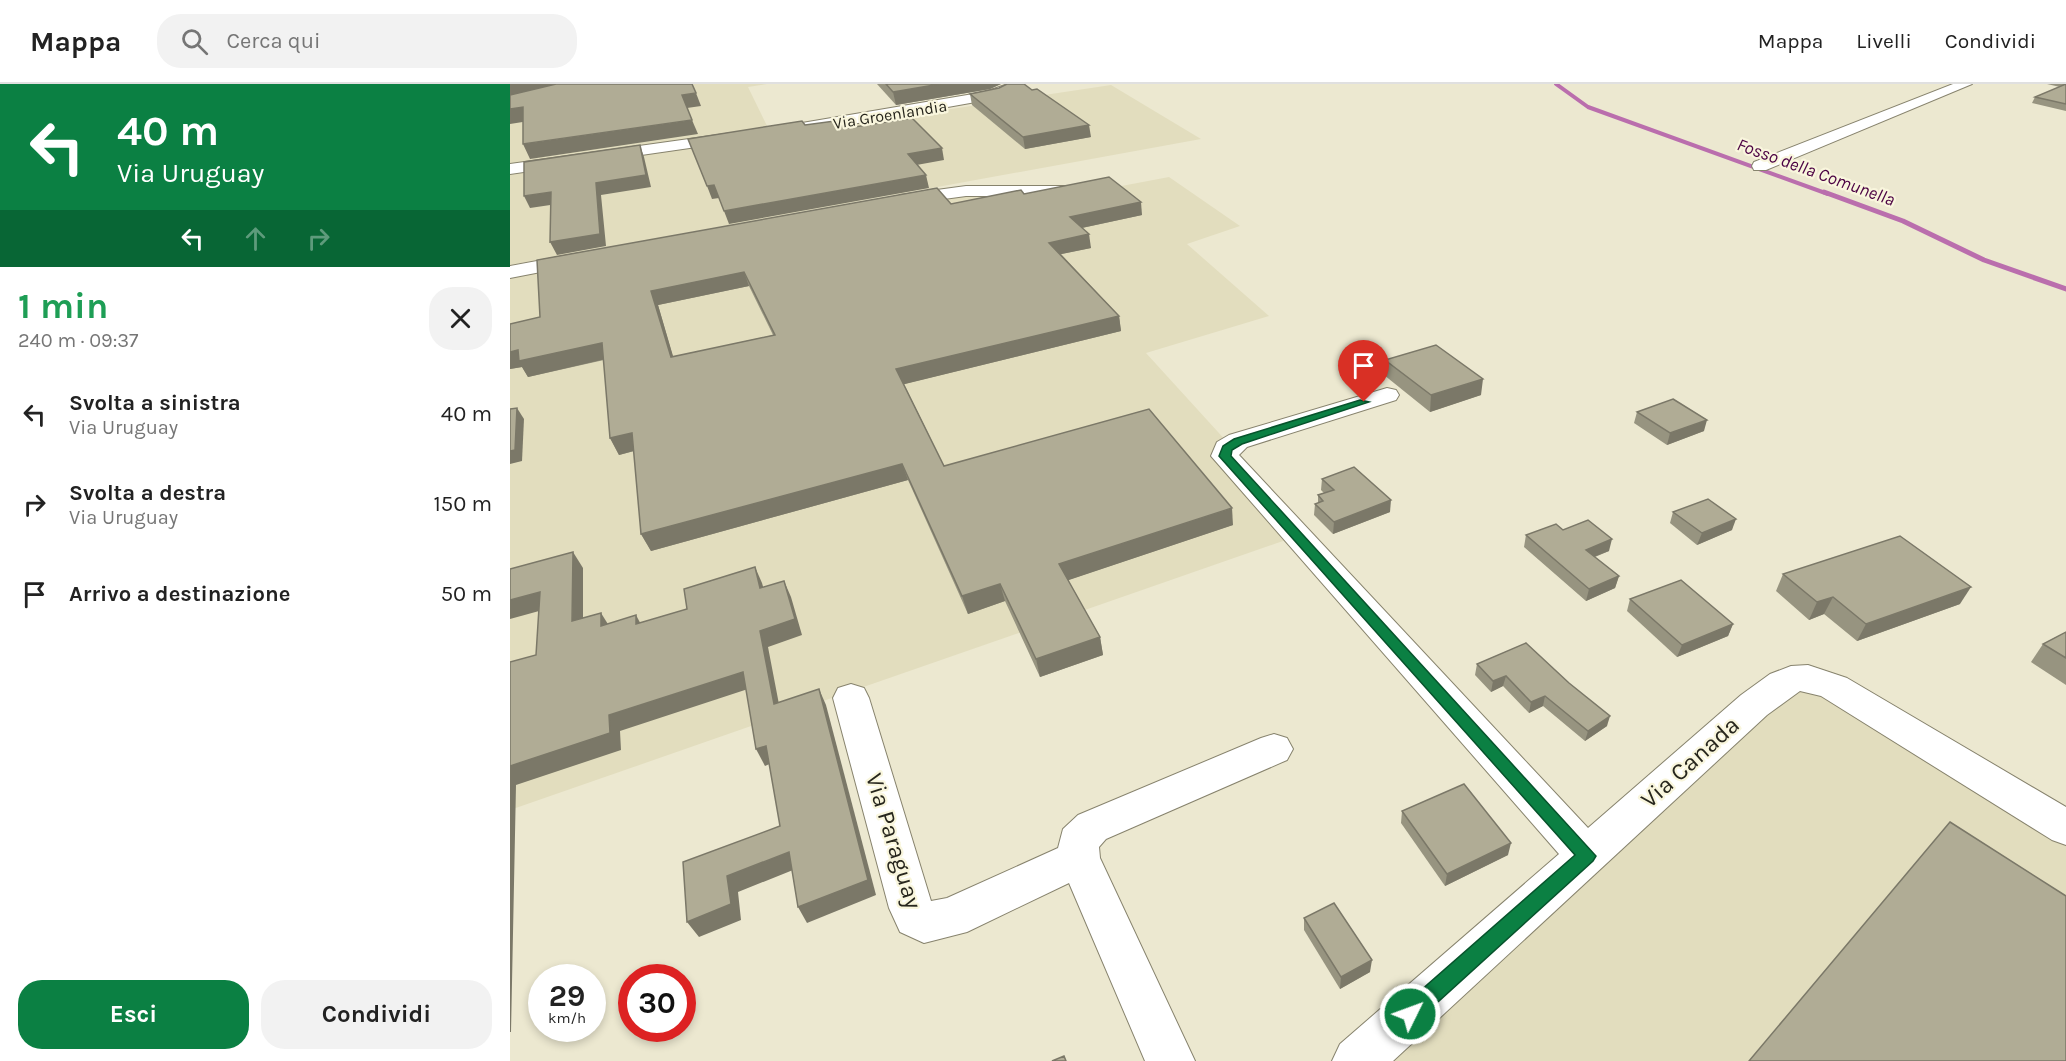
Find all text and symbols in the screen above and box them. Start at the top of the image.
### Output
search box [157,14,577,68]
text: Mappa [30,25,121,58]
icon: search [178,25,211,58]
text: Cerca qui [226,28,321,54]
text: Mappa [1758,29,1823,53]
text: Livelli [1856,29,1912,53]
text: Condividi [1945,29,2036,53]
street label: Via Groenlandia [832,96,948,133]
text: 40 m [117,106,219,156]
icon: left [18,108,96,186]
water label: Fosso della Comunella [1734,133,1898,211]
text: Via Uruguay [117,157,264,189]
icon: left [176,222,209,255]
icon: ahead [239,222,272,255]
icon: right [302,222,335,255]
text: 1 min [18,285,108,327]
button: close [429,287,492,350]
text: 240 m · 09:37 [18,329,138,352]
pin [1338,340,1389,402]
icon: arrive [1347,349,1380,382]
text: Svolta a sinistra [69,390,241,416]
icon: left [18,398,51,431]
text: 40 m [441,401,492,427]
text: Via Uruguay [69,416,178,439]
text: Svolta a destra [69,480,226,506]
icon: right [18,488,51,521]
text: 150 m [433,491,492,517]
text: Via Uruguay [69,506,178,529]
icon: arrive [18,578,51,611]
text: Arrivo a destinazione [69,581,290,607]
text: 50 m [441,581,492,607]
street label: Via Canada [1635,711,1745,813]
street label: Via Paraguay [860,770,928,912]
speed limit sign: 30 [618,964,696,1042]
text: 29 [549,978,585,1014]
button: Esci [18,980,249,1049]
button: Condividi [261,980,492,1049]
position arrow [1378,982,1442,1046]
text: km/h [548,1009,586,1027]

